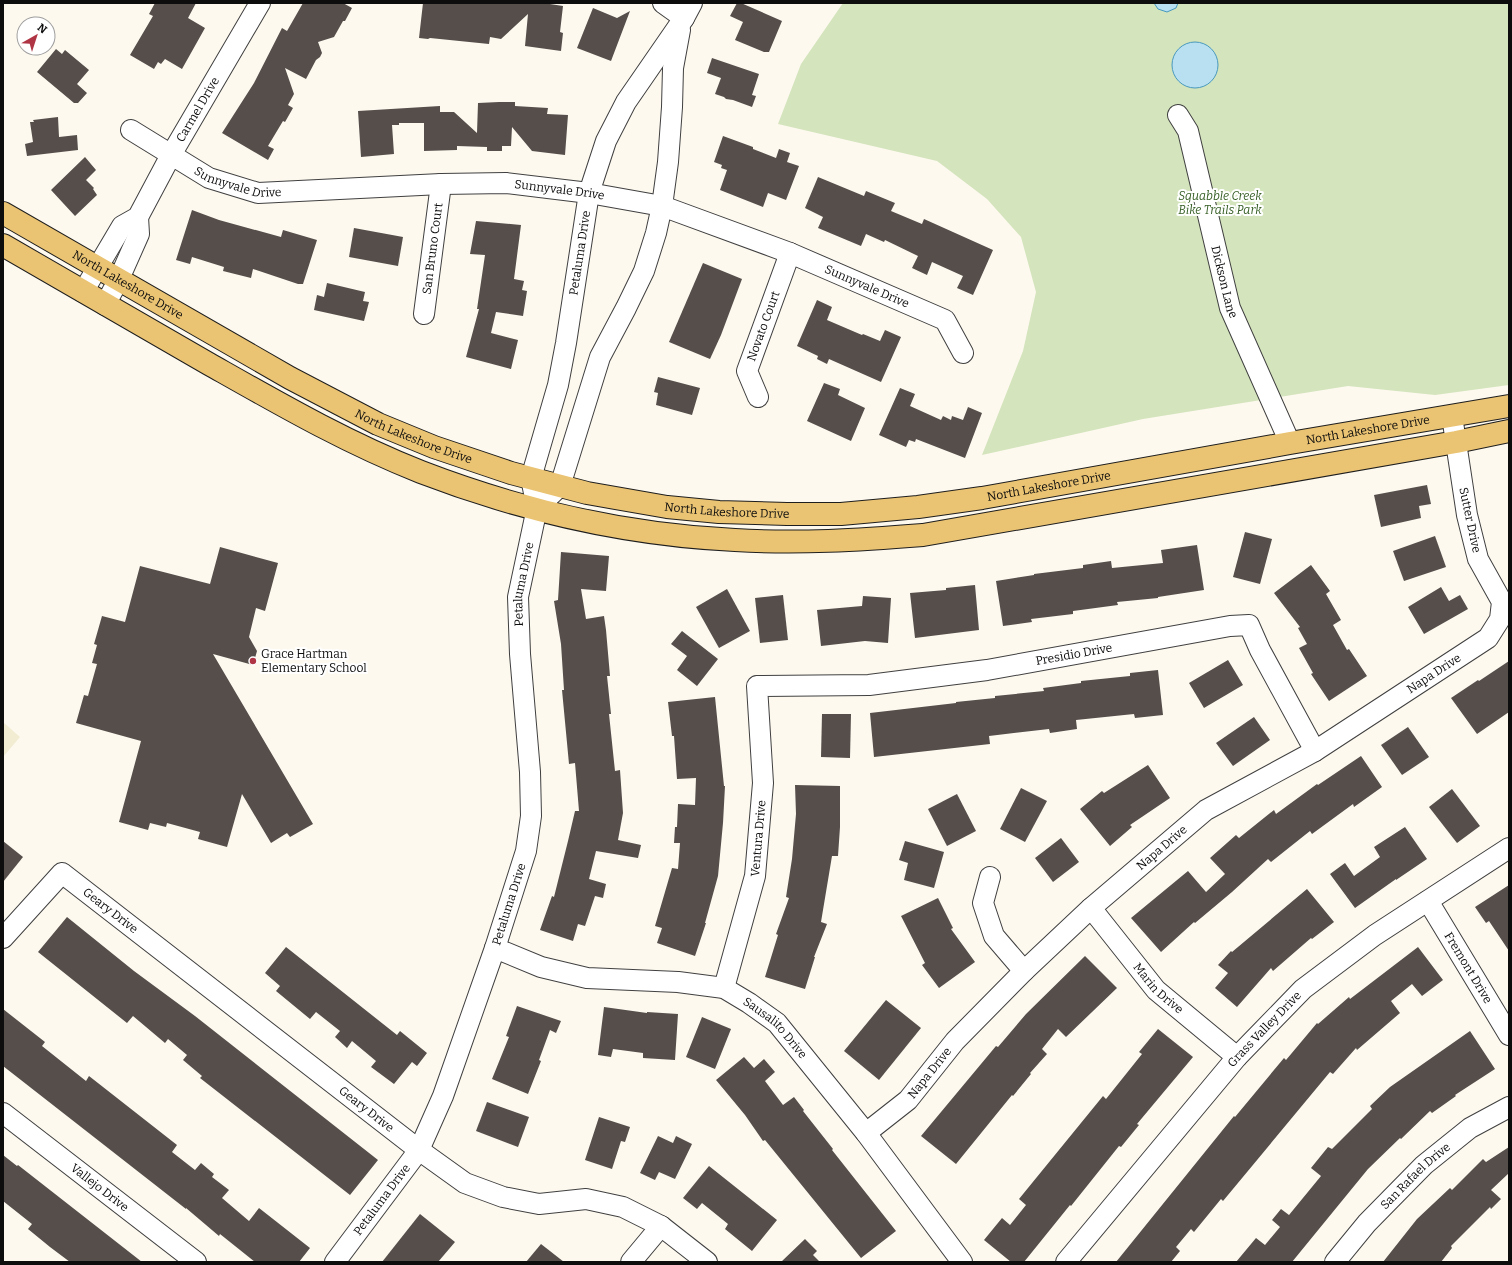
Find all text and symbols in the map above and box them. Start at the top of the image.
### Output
north arrow [16,16,56,56]
text: N [35,21,50,37]
street label: Carmel Drive [173,75,222,144]
street label: Sunnyvale Drive [192,164,282,200]
street label: Sunnyvale Drive [514,177,606,203]
park label: Squabble Creek Bike Trails Park [1178,189,1262,217]
street label: San Bruno Court [420,201,446,295]
street label: Petaluma Drive [566,210,593,296]
street label: Dickson Lane [1208,244,1241,320]
street label: North Lakeshore Drive [70,247,186,322]
street label: Sunnyvale Drive [823,262,911,311]
street label: Novato Court [744,289,783,363]
street label: North Lakeshore Drive [353,406,474,466]
street label: North Lakeshore Drive [1305,412,1431,447]
street label: North Lakeshore Drive [986,468,1112,504]
street label: Sutter Drive [1456,486,1484,554]
street label: North Lakeshore Drive [664,500,790,521]
street label: Petaluma Drive [511,541,537,627]
street label: Presidio Drive [1034,640,1113,668]
place label: Grace Hartman Elementary School [261,647,367,675]
street label: Napa Drive [1404,651,1463,696]
marker: Grace Hartman Elementary School [248,656,258,666]
street label: Ventura Drive [748,799,769,877]
street label: Napa Drive [1134,822,1190,873]
street label: Petaluma Drive [489,861,529,947]
street label: Geary Drive [80,885,141,936]
street label: Fremont Drive [1442,930,1495,1006]
street label: Marin Drive [1130,960,1186,1016]
street label: Grass Valley Drive [1225,988,1304,1070]
street label: Sausalito Drive [741,994,810,1061]
street label: Napa Drive [905,1044,954,1101]
street label: Geary Drive [336,1083,397,1135]
street label: San Rafael Drive [1378,1140,1453,1212]
street label: Vallejo Drive [68,1161,131,1214]
street label: Petaluma Drive [351,1161,413,1238]

